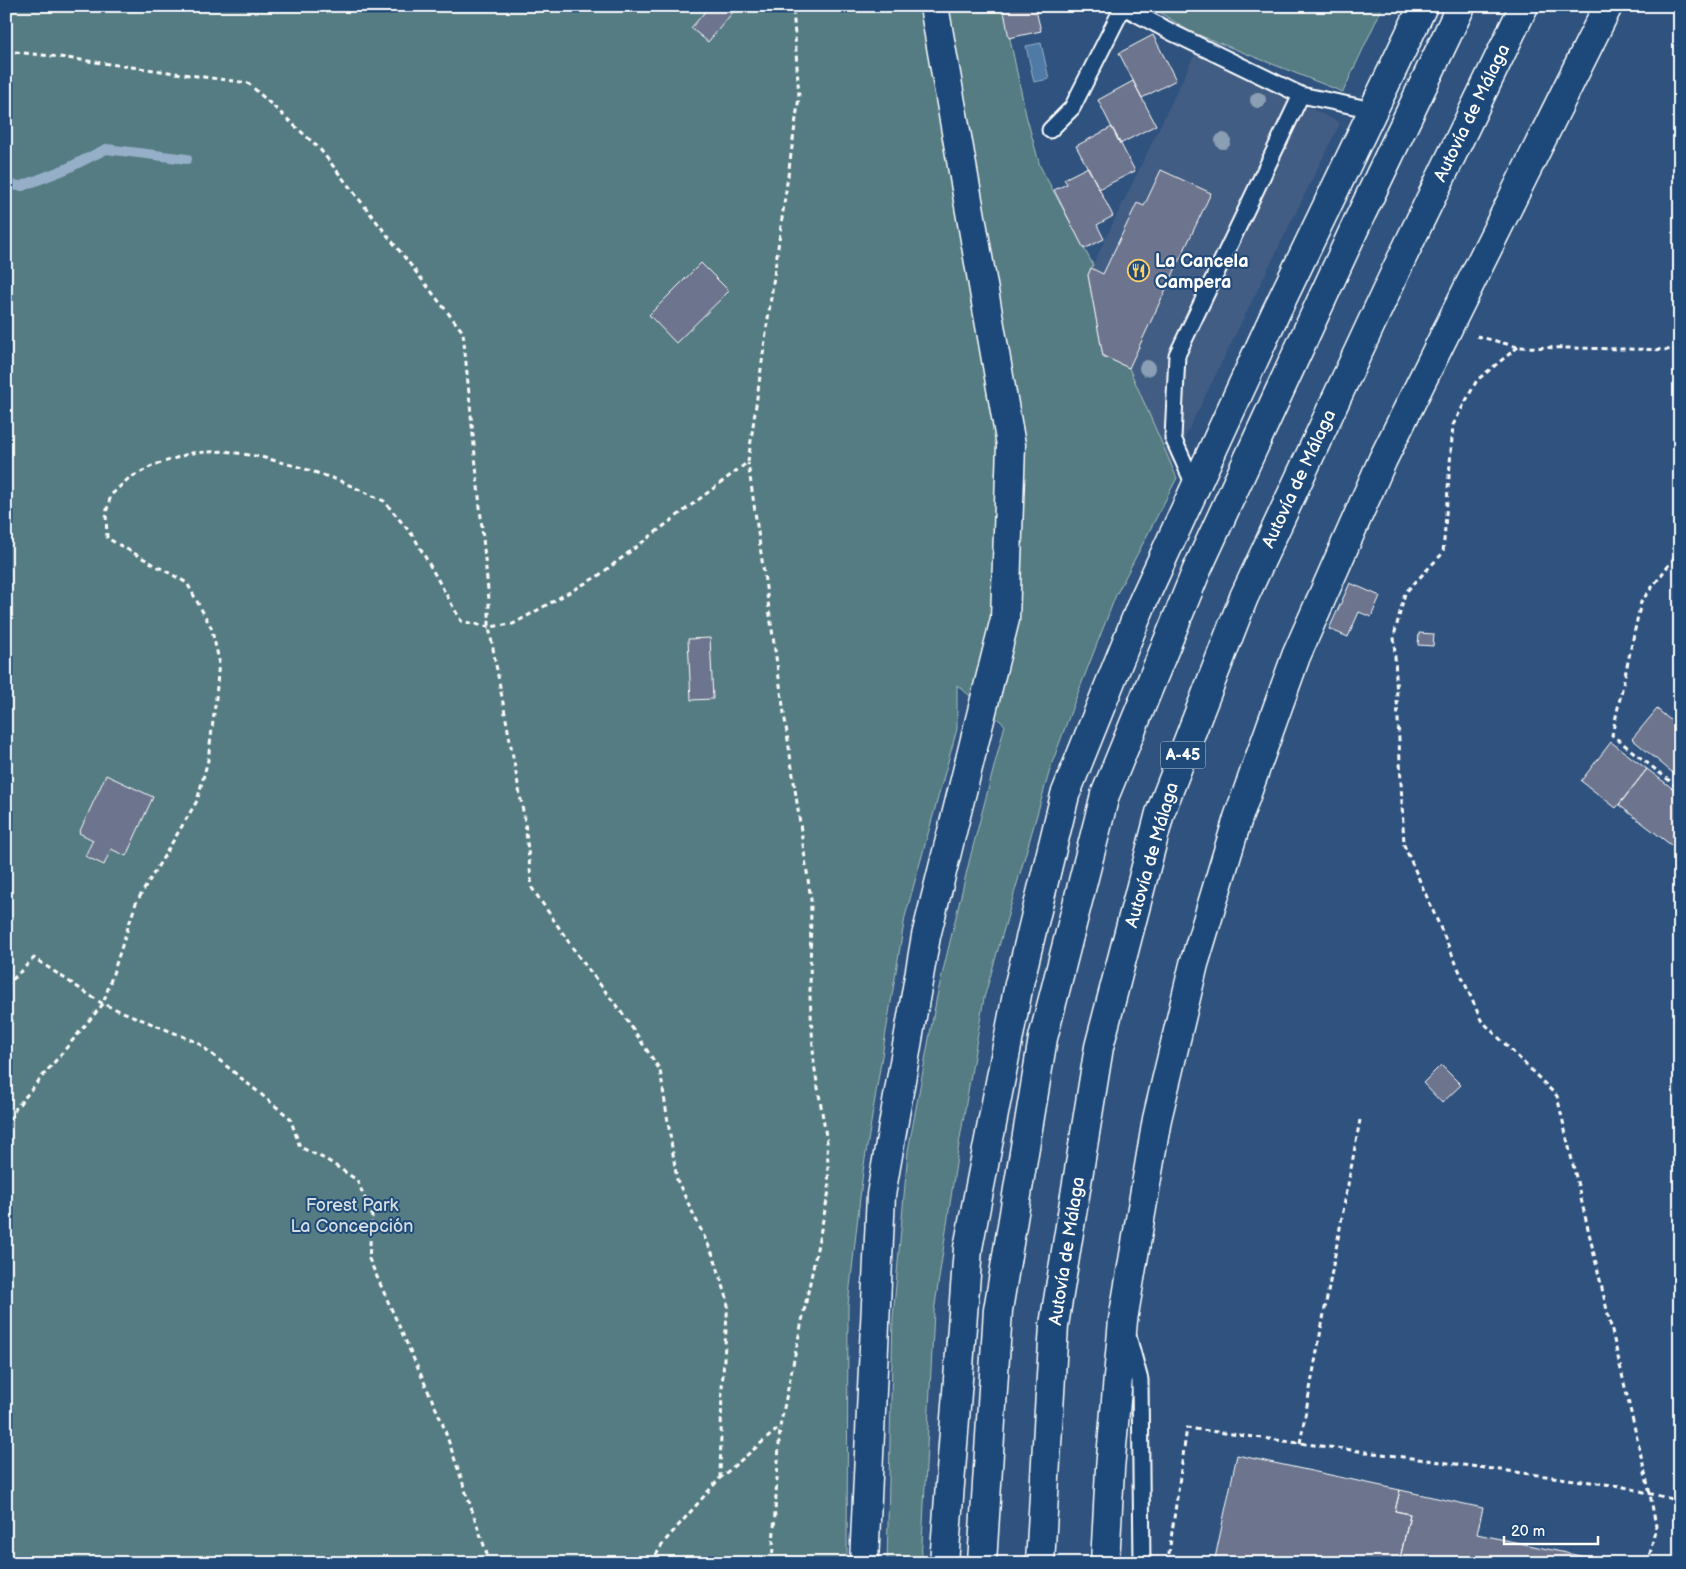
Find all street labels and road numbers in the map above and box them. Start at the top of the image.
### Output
street label: Autovía de Málaga [1430,41,1514,185]
street label: Autovía de Málaga [1258,407,1340,551]
road number: A-45 [1160,742,1206,768]
street label: Autovía de Málaga [1121,780,1183,930]
street label: Autovía de Málaga [1045,1175,1089,1327]

